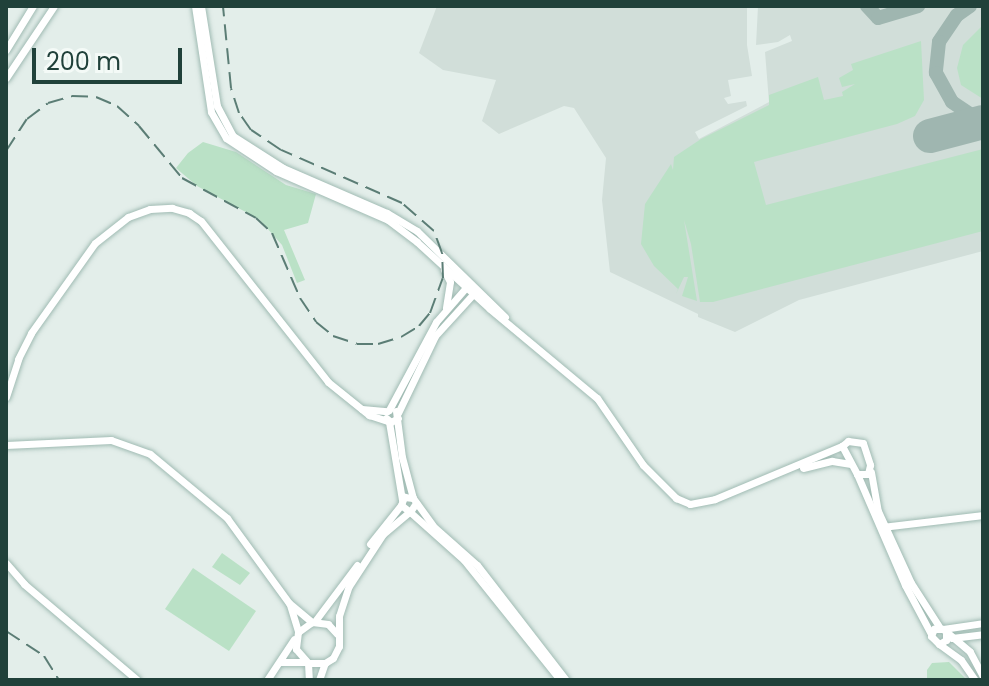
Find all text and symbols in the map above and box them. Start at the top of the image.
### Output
scale bar [36,32,186,82]
text: 200 m [46,45,121,78]

